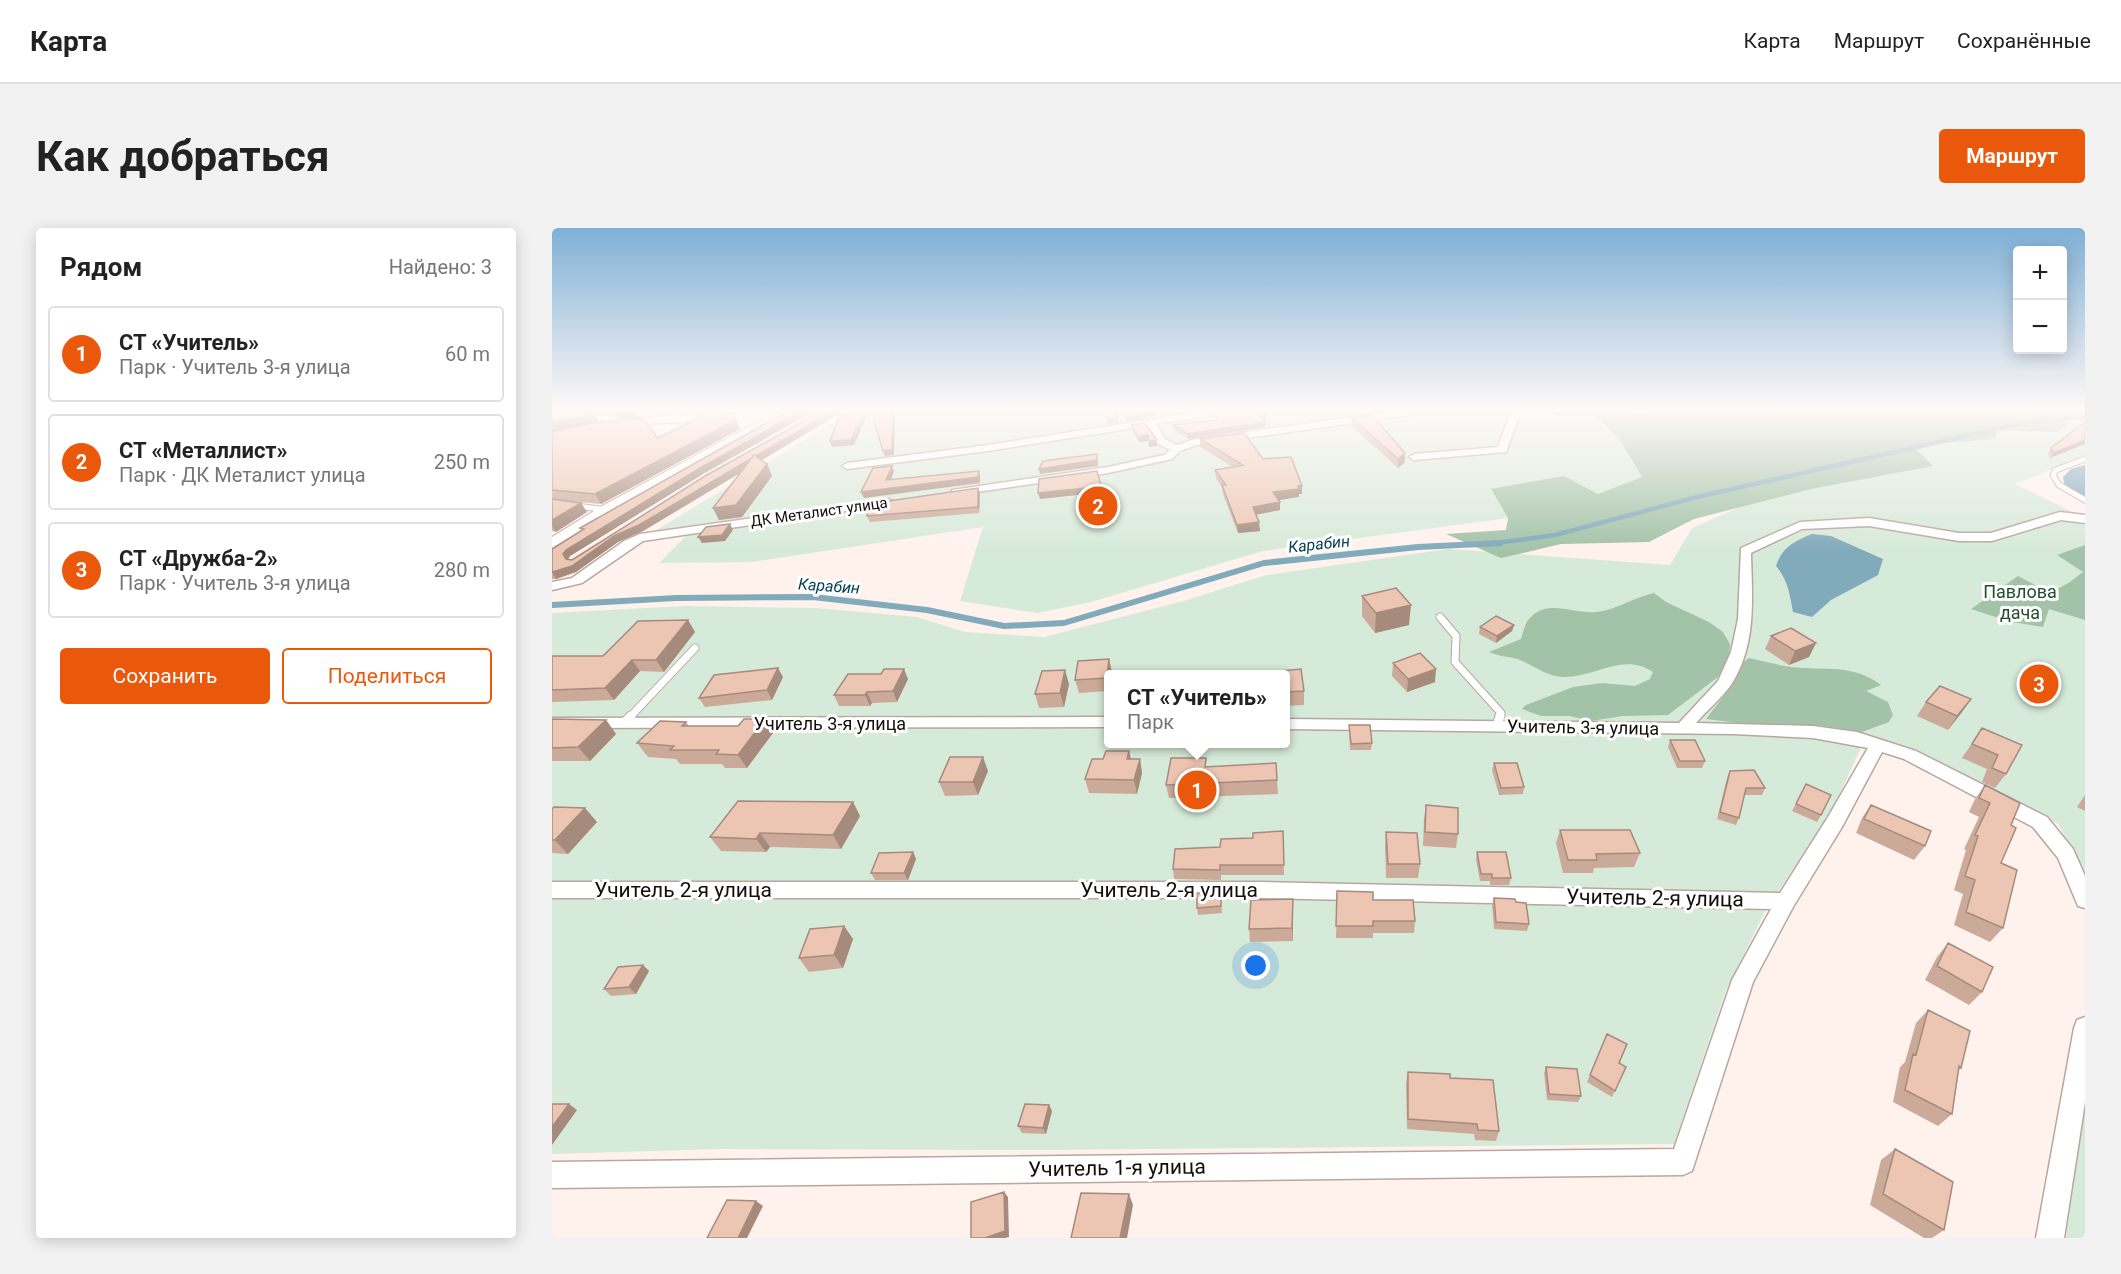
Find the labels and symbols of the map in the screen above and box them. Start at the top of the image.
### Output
pin: 2 [1078,484,1118,528]
street label: ДК Металист улица [749,493,889,531]
water label: Карабин [1287,531,1351,557]
water label: Карабин [797,574,861,598]
park label: Павлова дача [1983,581,2057,623]
pin: 3 [2020,662,2058,706]
street label: Учитель 3-я улица [754,713,906,734]
street label: Учитель 3-я улица [1507,715,1659,739]
pin: 1 [1178,768,1216,812]
street label: Учитель 2-я улица [594,878,772,902]
street label: Учитель 2-я улица [1080,878,1258,902]
street label: Учитель 2-я улица [1566,884,1744,912]
your location [1241,951,1270,980]
street label: Учитель 1-я улица [1028,1154,1206,1182]

